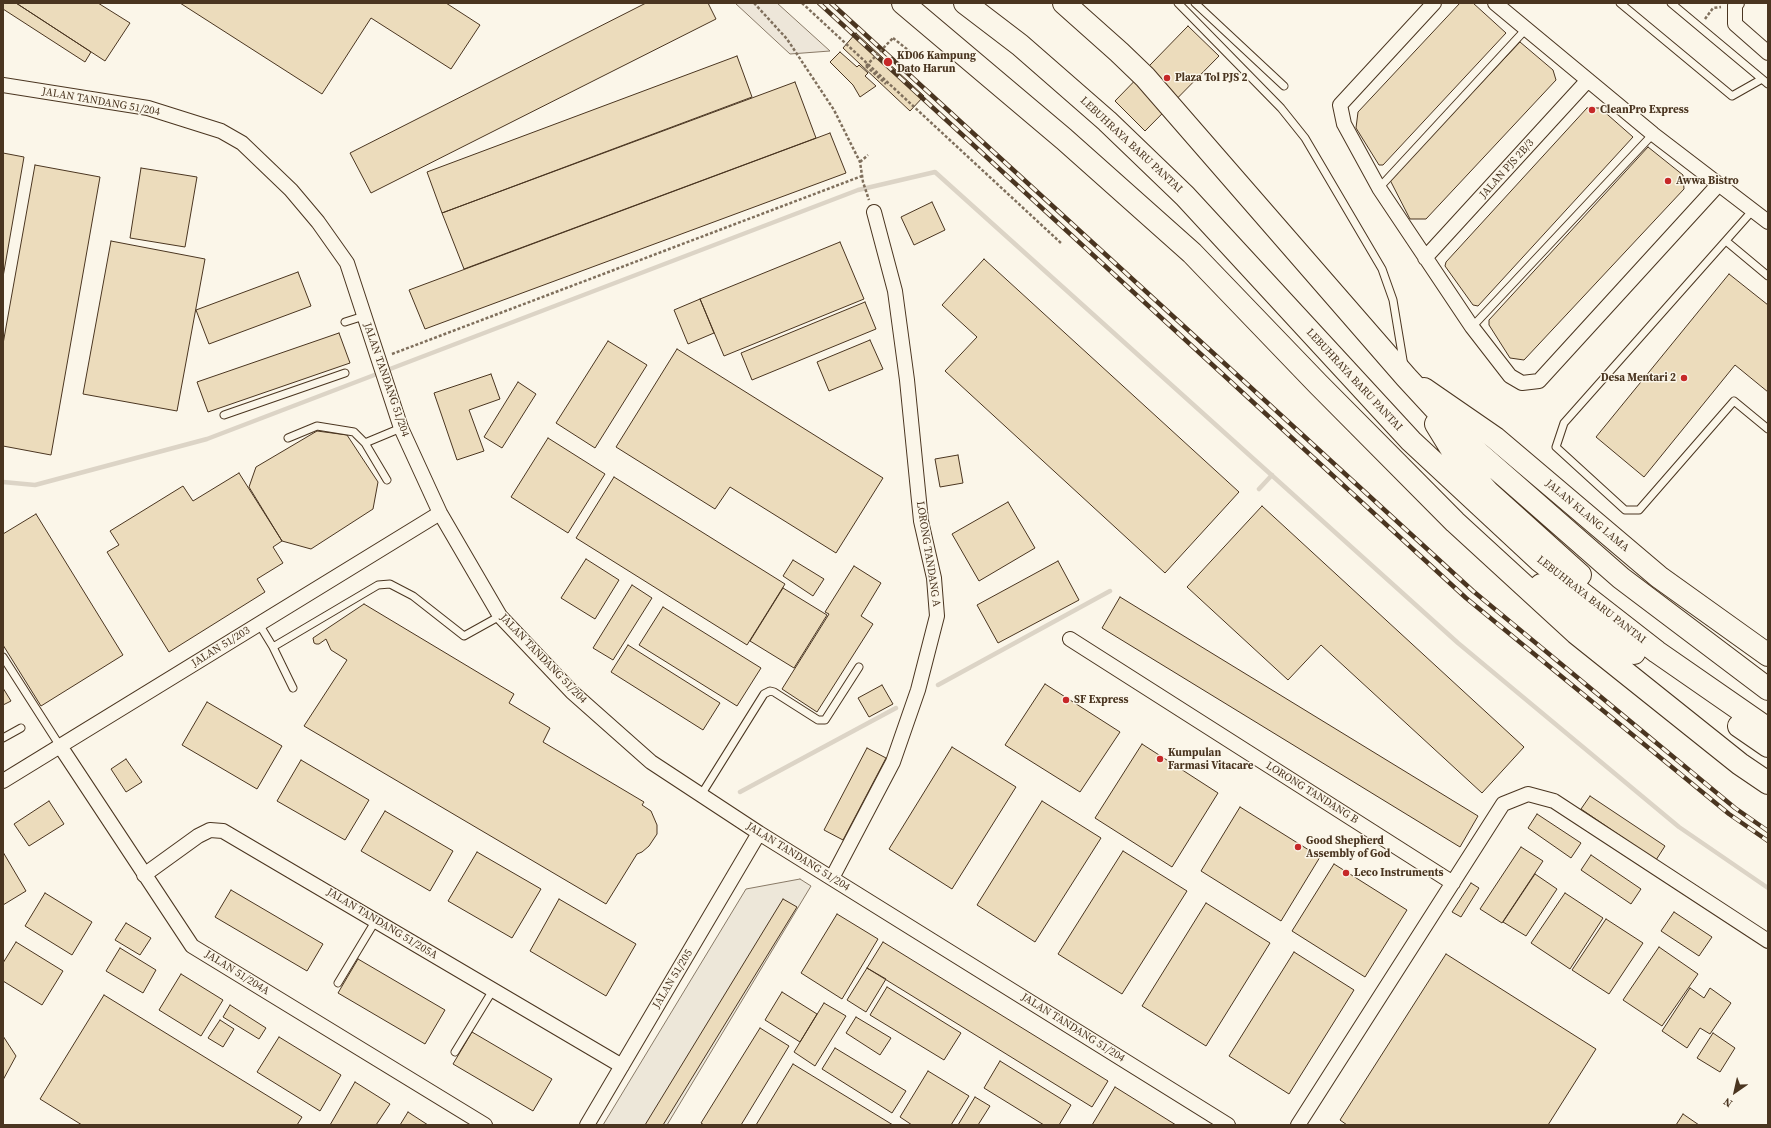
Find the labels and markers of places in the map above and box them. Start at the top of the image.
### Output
place label: KD06 Kampung Dato Harun [897,49,976,75]
marker: KD06 Kampung Dato Harun [882,56,894,68]
place label: Plaza Tol PJS 2 [1175,71,1247,85]
marker: Plaza Tol PJS 2 [1162,73,1172,83]
place label: CleanPro Express [1600,103,1689,117]
marker: CleanPro Express [1587,105,1597,115]
place label: Awwa Bistro [1676,174,1739,188]
marker: Awwa Bistro [1663,176,1673,186]
place label: Desa Mentari 2 [1601,371,1676,385]
marker: Desa Mentari 2 [1679,373,1689,383]
place label: SF Express [1074,693,1128,707]
marker: SF Express [1061,695,1071,705]
place label: Kumpulan Farmasi Vitacare [1168,746,1253,772]
marker: Kumpulan Farmasi Vitacare [1155,754,1165,764]
place label: Good Shepherd Assembly of God [1306,834,1390,860]
marker: Good Shepherd Assembly of God [1293,842,1303,852]
place label: Leco Instruments [1354,866,1443,880]
marker: Leco Instruments [1341,868,1351,878]

